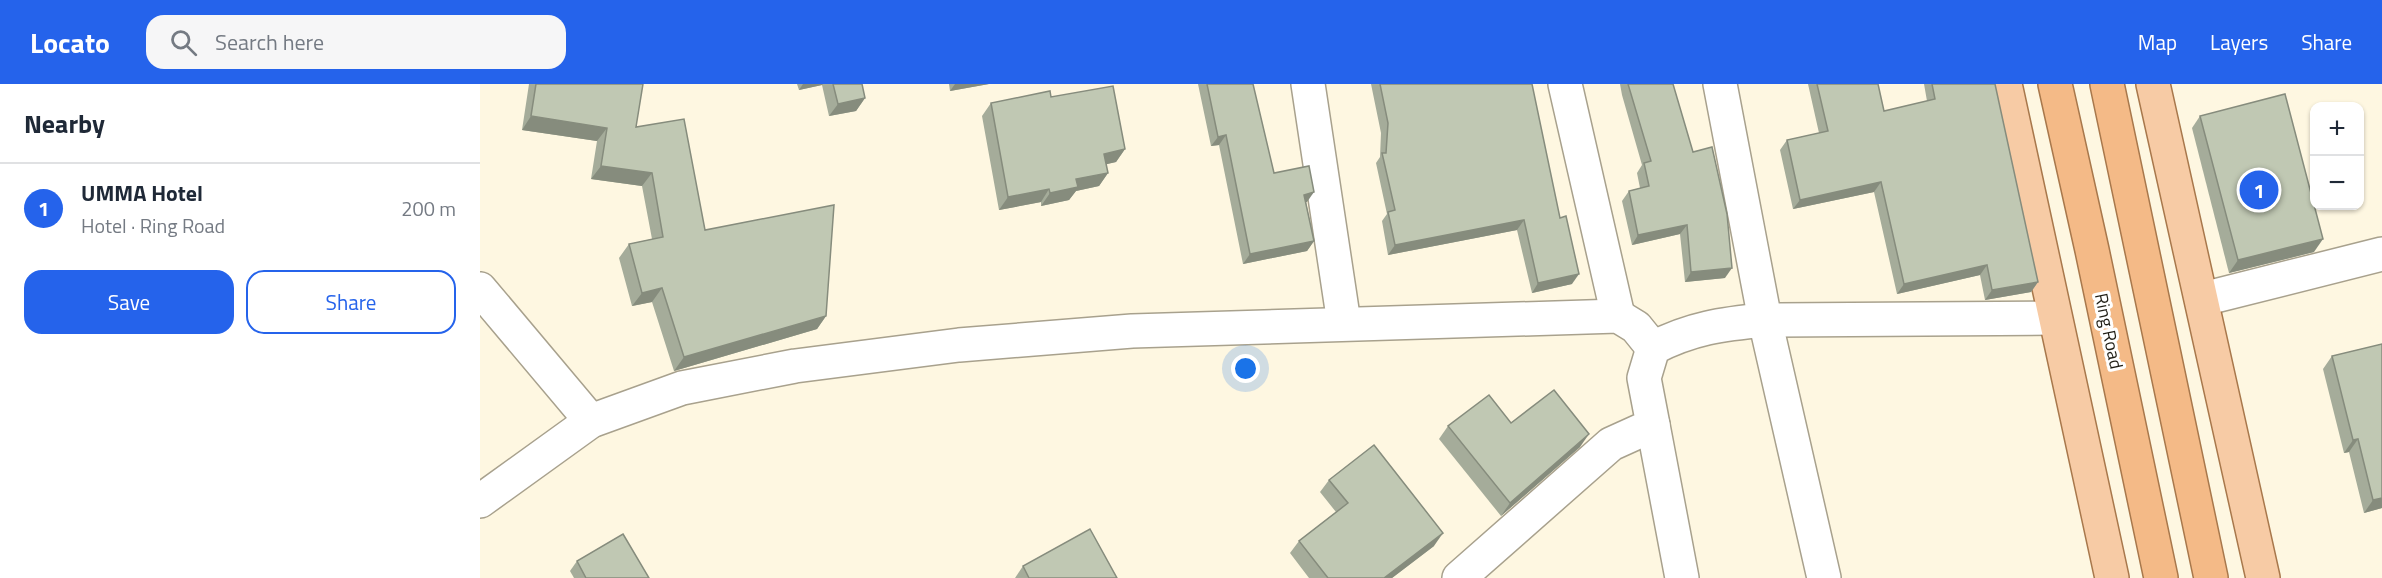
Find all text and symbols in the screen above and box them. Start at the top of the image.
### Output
search box [146,15,566,69]
text: Locato [30,21,110,64]
text: Search here [215,25,324,59]
icon: search [167,26,200,59]
text: Map [2138,26,2177,58]
text: Layers [2210,26,2268,58]
text: Share [2301,26,2352,58]
map controls [2310,102,2364,210]
button: + [2310,102,2364,156]
text: Nearby [24,104,105,143]
button: − [2310,156,2364,210]
pin: 1 [2240,168,2278,212]
text: UMMA Hotel [81,176,203,210]
text: 1 [38,193,49,224]
text: 200 m [401,193,456,224]
text: Hotel · Ring Road [81,210,225,241]
button: Save [24,270,234,334]
button: Share [246,270,456,334]
street label: Ring Road [2088,291,2130,371]
your location [1231,354,1260,383]

